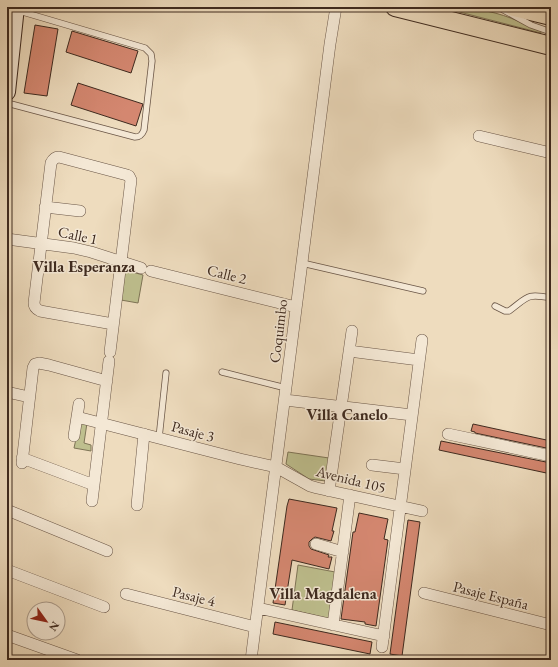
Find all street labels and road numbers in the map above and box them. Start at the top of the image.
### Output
street label: Calle 1 [57,222,99,248]
street label: Calle 2 [205,260,249,288]
street label: Coquimbo [265,298,291,364]
street label: Pasaje 3 [169,416,217,446]
street label: Avenida 105 [313,461,388,497]
street label: Pasaje España [451,576,531,614]
street label: Pasaje 4 [171,582,218,611]

